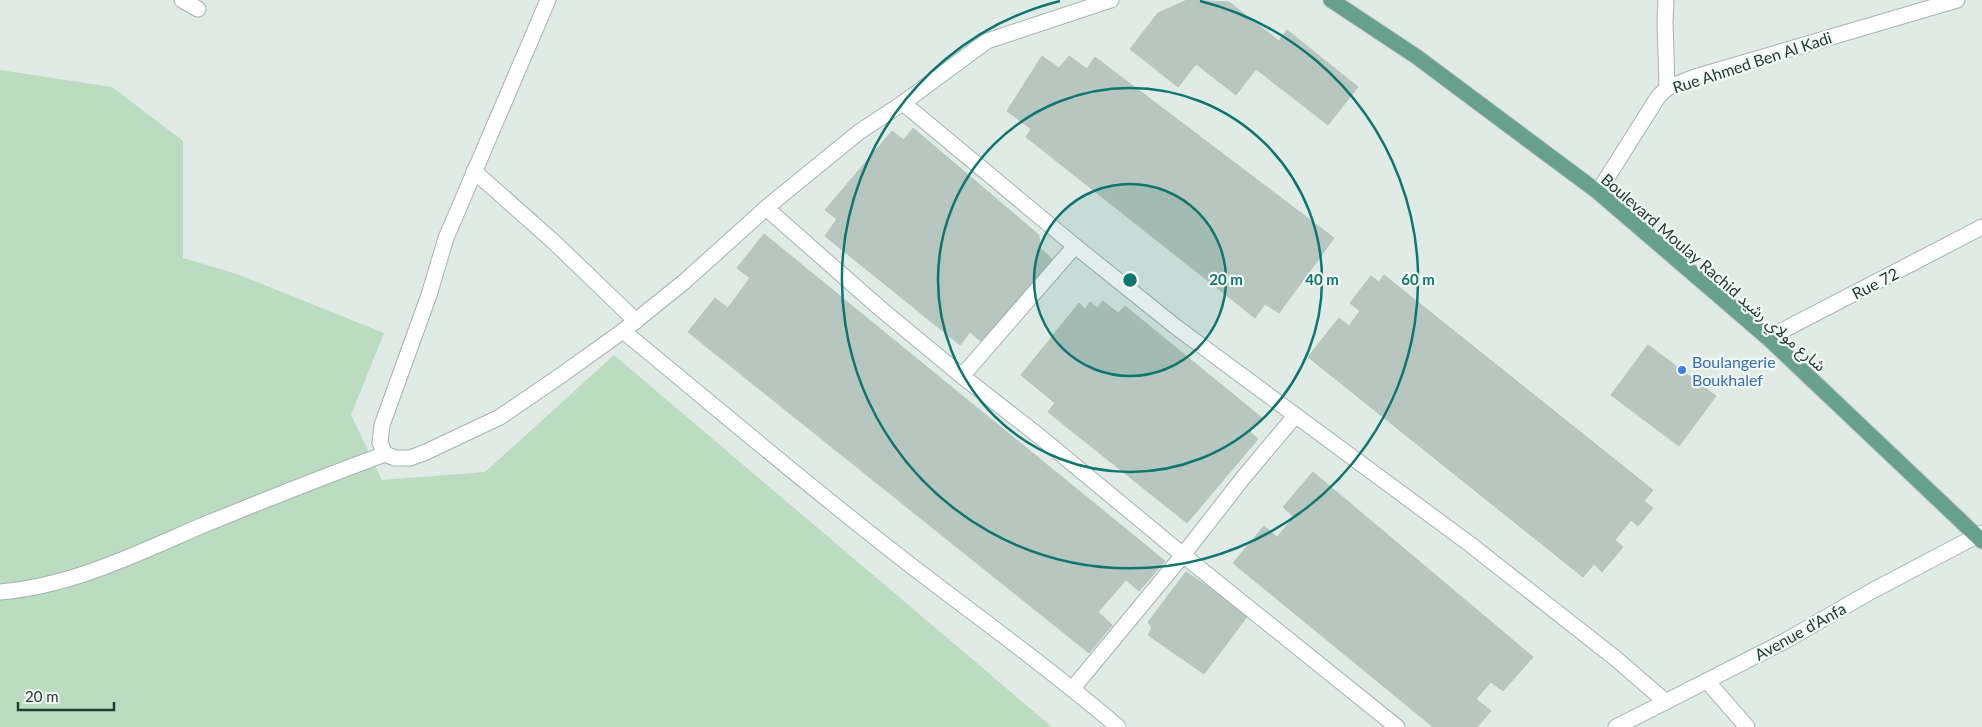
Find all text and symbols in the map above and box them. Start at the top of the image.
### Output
street label: Rue Ahmed Ben Al Kadi [1670,27,1834,97]
street label: Boulevard Moulay Rachid شارع مولاي رشيد [1595,169,1830,378]
street label: Rue 72 [1849,263,1901,303]
text: 20 m [1209,270,1243,288]
text: 40 m [1305,270,1339,288]
text: 60 m [1401,270,1435,288]
centre of rings [1121,271,1139,289]
place label: Boulangerie Boukhalef [1692,352,1776,389]
marker: Boulangerie Boukhalef [1676,364,1688,376]
street label: Avenue d'Anfa [1751,598,1849,664]
scale bar [18,680,114,712]
text: 20 m [25,687,59,705]

